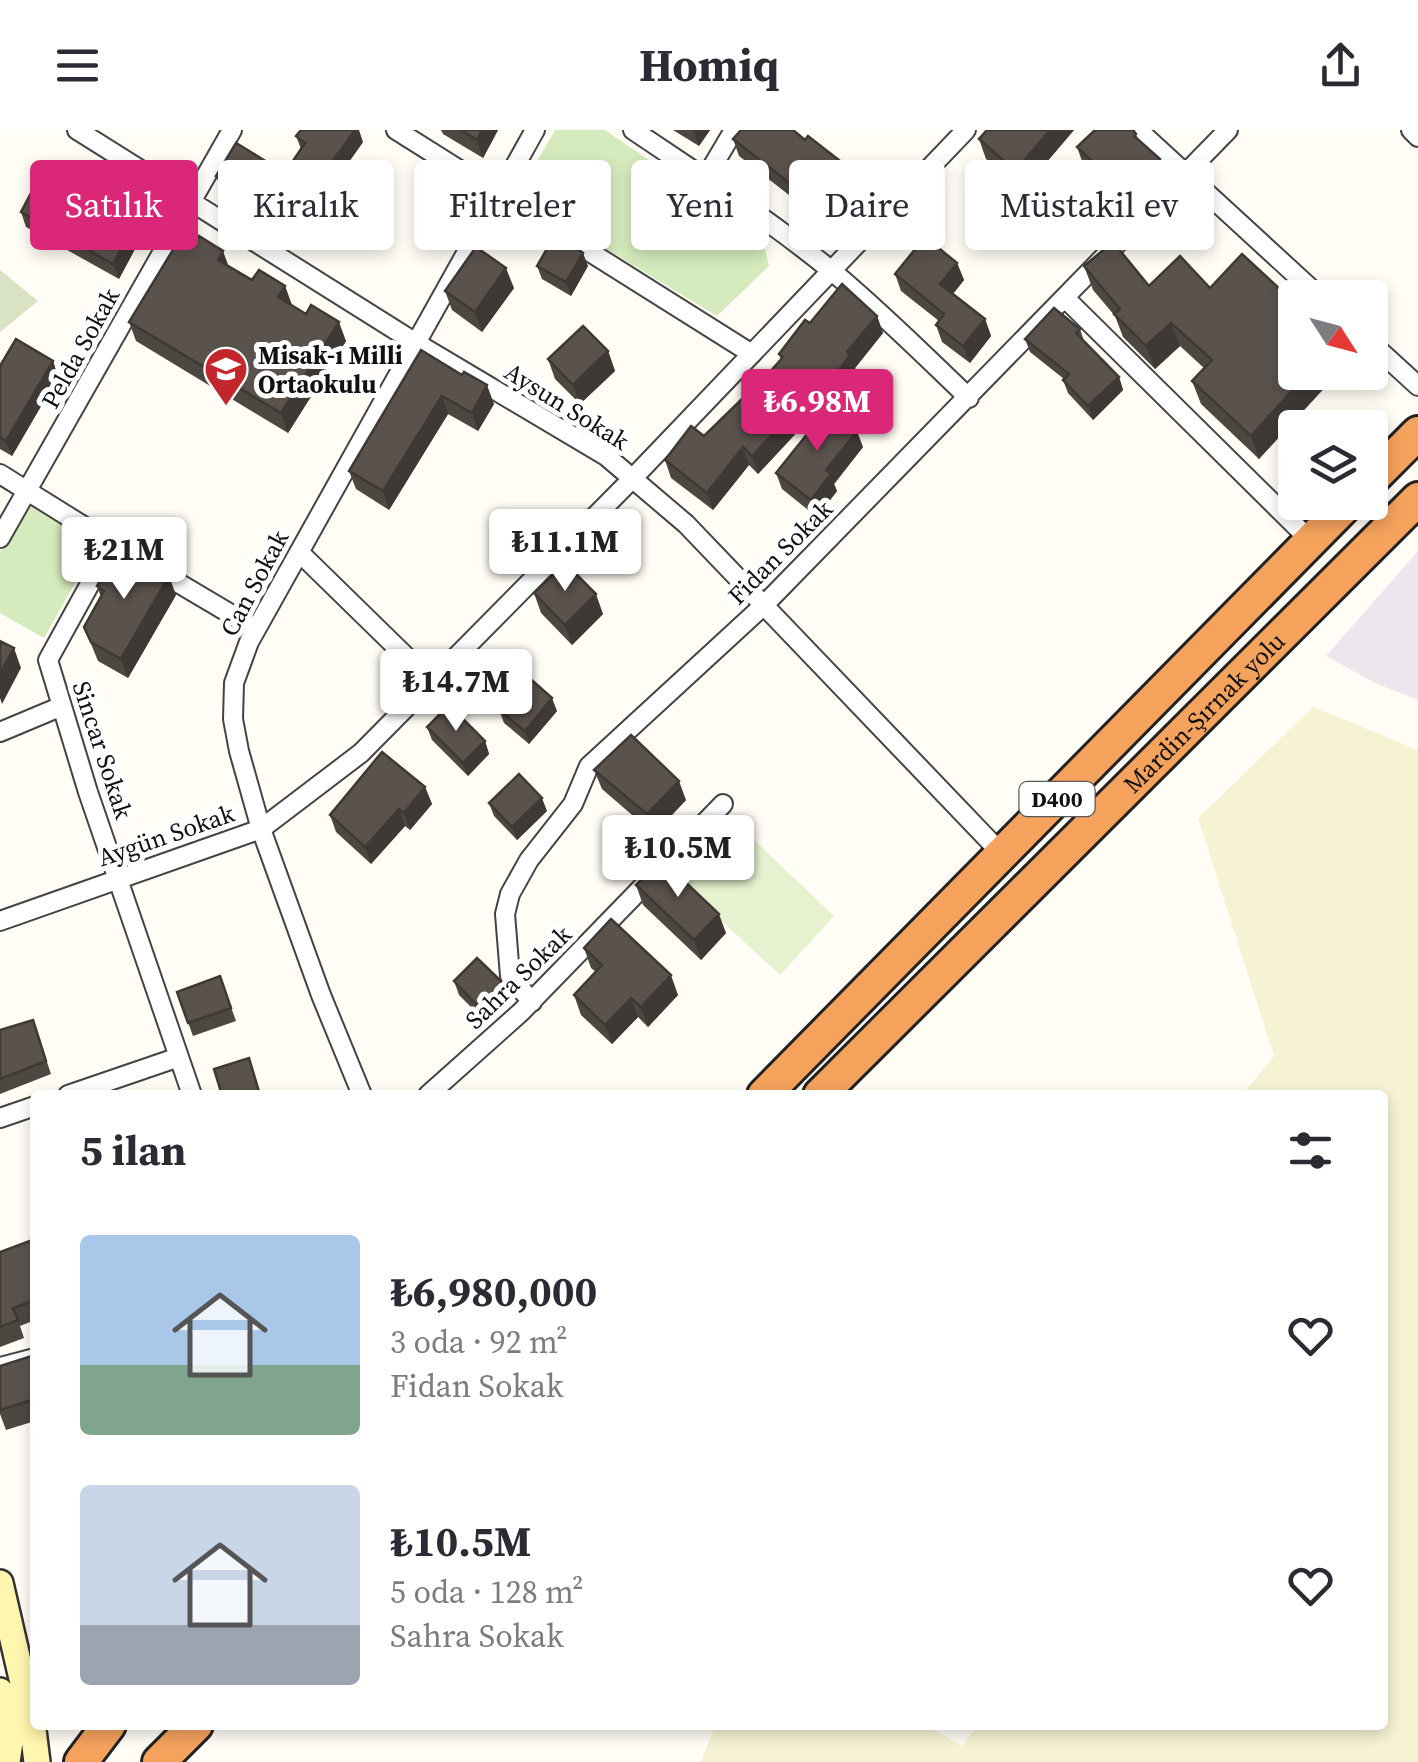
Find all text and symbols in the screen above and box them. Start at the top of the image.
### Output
text: Homiq [639,34,779,96]
icon: menu [50,38,105,93]
icon: share [1313,38,1368,93]
chip: Satılık [30,160,198,250]
chip: Kiralık [218,160,394,250]
chip: Filtreler [414,160,611,250]
chip: Yeni [631,160,769,250]
chip: Daire [789,160,945,250]
chip: Müstakil ev [965,160,1214,250]
north arrow [1278,280,1388,390]
map controls [1278,280,1388,520]
street label: Pelda Sokak [33,281,127,414]
place label: Misak-ı Milli Ortaokulu [258,338,403,401]
school or university icon: Misak-ı Milli Ortaokulu [203,346,249,407]
street label: Aysun Sokak [498,354,636,458]
pin: ₺6.98M [736,369,898,454]
text: ₺6.98M [763,379,871,423]
button: layers [1278,410,1388,520]
street label: Fidan Sokak [720,492,840,612]
pin: ₺11.1M [484,509,646,594]
pin: ₺21M [65,517,183,602]
text: ₺11.1M [511,519,619,563]
street label: Can Sokak [212,524,296,642]
text: ₺21M [84,527,164,571]
street label: Mardin-Şırnak yolu [1116,624,1292,800]
pin: ₺14.7M [375,649,537,734]
text: ₺14.7M [402,659,510,703]
street label: Sincar Sokak [65,677,141,824]
road number: D400 [1020,782,1094,816]
street label: Aygün Sokak [93,796,239,874]
pin: ₺10.5M [597,815,759,900]
text: ₺10.5M [624,825,732,869]
street label: Sahra Sokak [457,917,579,1036]
text: 5 ilan [80,1121,186,1179]
icon: filters [1283,1123,1338,1178]
text: ₺6,980,000 [390,1262,597,1320]
icon: home [160,1275,280,1395]
icon: heart [1283,1308,1338,1363]
text: 3 oda · 92 m² [390,1320,568,1364]
text: Fidan Sokak [390,1364,563,1408]
text: ₺10.5M [390,1512,531,1570]
icon: home [160,1525,280,1645]
icon: heart [1283,1558,1338,1613]
text: 5 oda · 128 m² [390,1570,584,1614]
text: Sahra Sokak [390,1614,564,1658]

